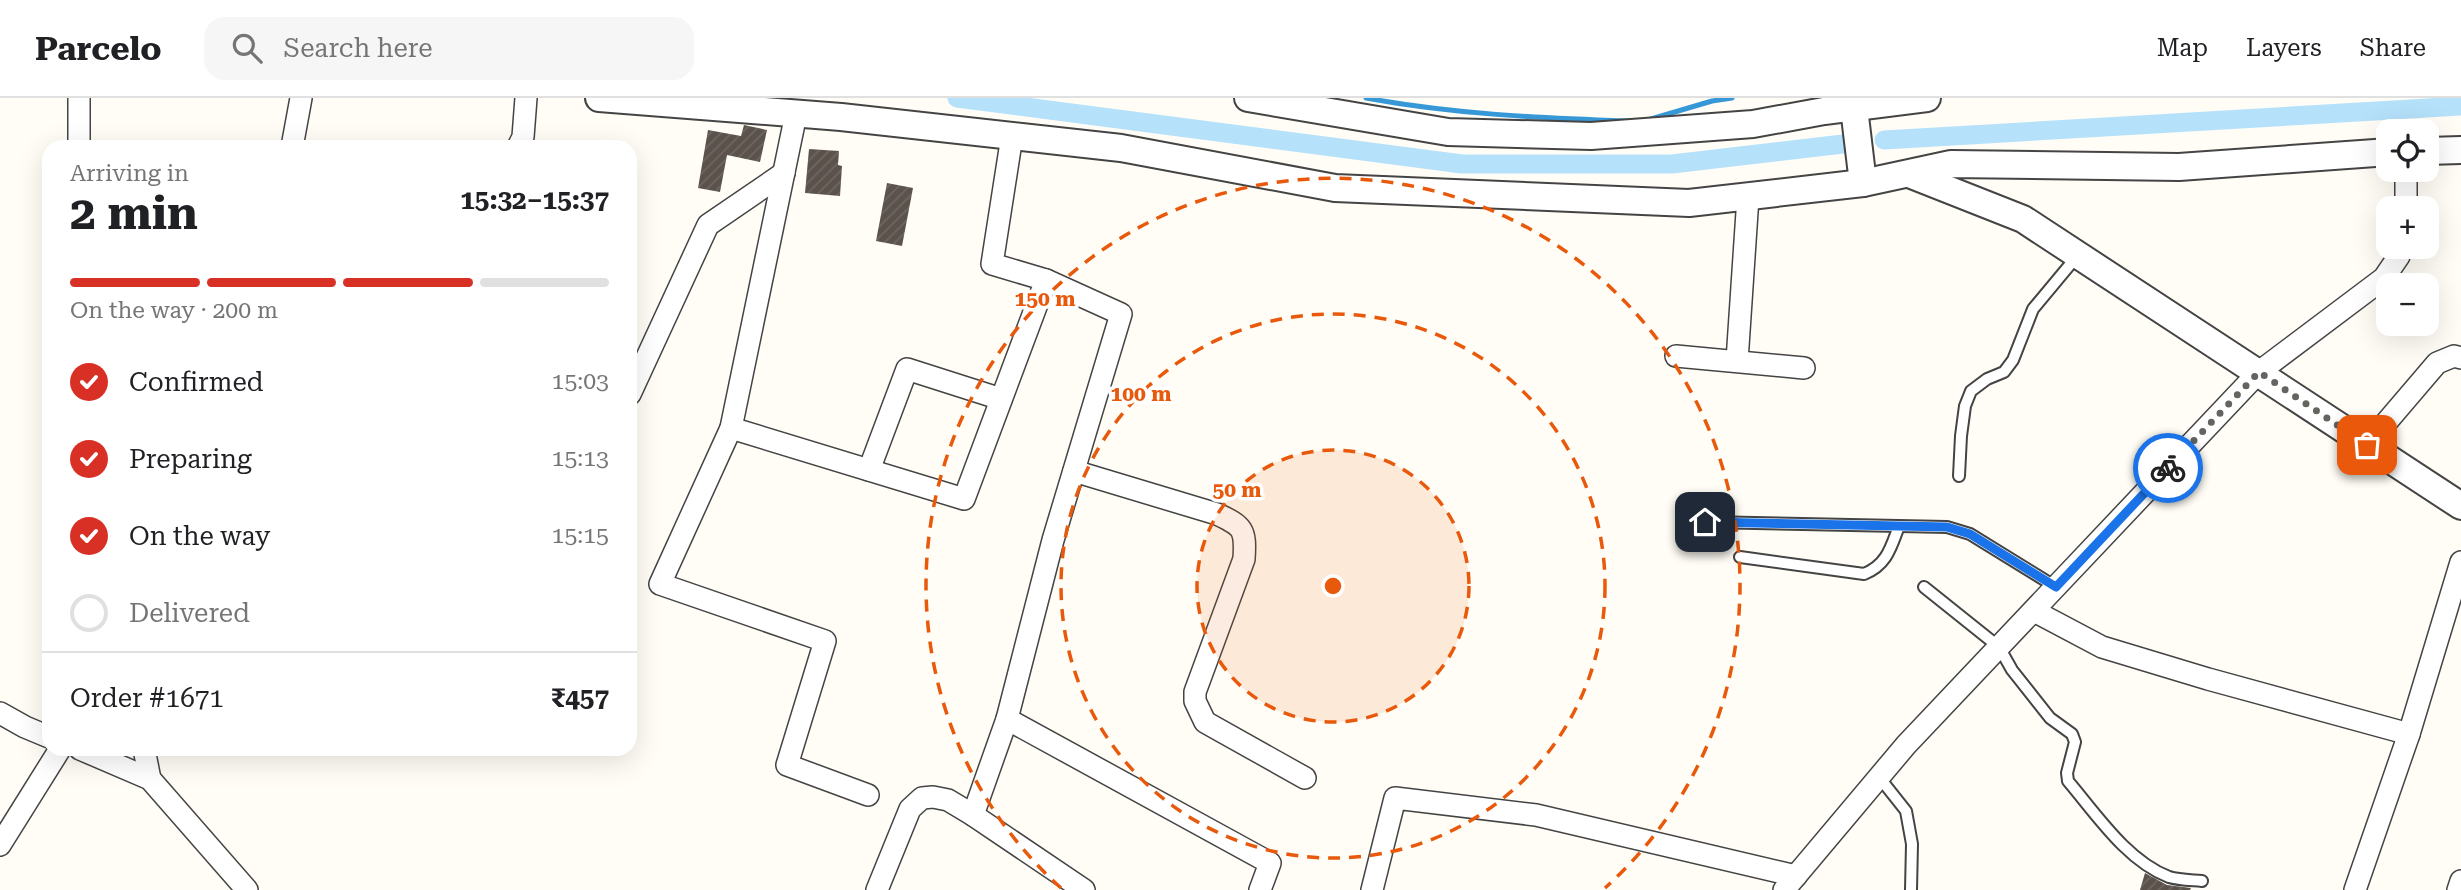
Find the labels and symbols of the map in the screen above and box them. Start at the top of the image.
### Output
text: 150 m [1015,287,1075,311]
text: 100 m [1111,382,1171,406]
pin [2337,415,2397,475]
courier [2133,433,2203,503]
text: 50 m [1212,478,1262,502]
pin [1675,492,1735,552]
centre of rings [1321,574,1345,598]

